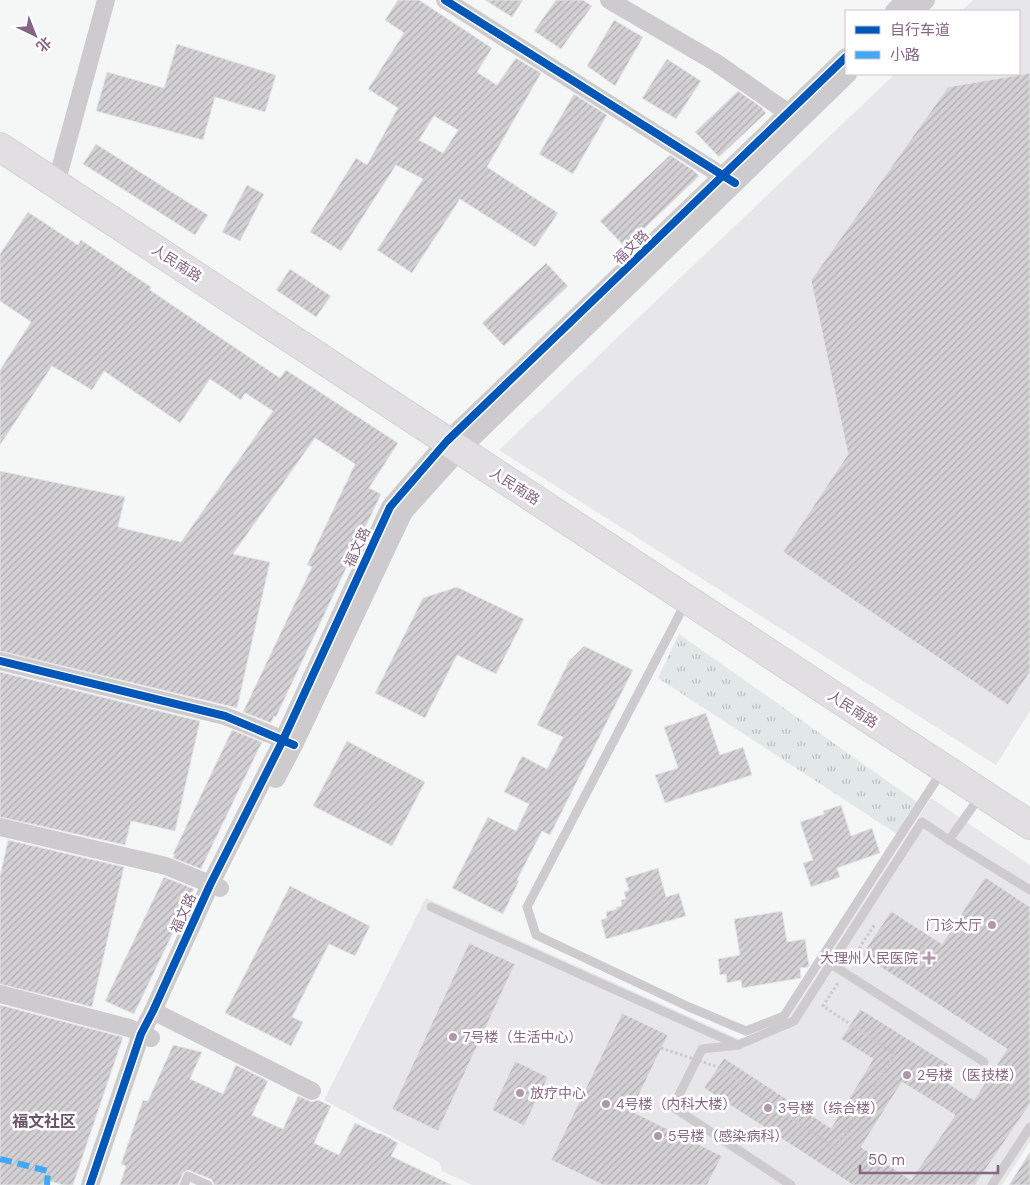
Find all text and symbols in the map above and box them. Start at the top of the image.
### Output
north arrow [10,10,60,60]
legend [845,10,1020,75]
text: 自行车道 [890,20,950,40]
text: 北 [33,33,55,56]
text: 小路 [890,45,920,65]
street label: 福文路 [610,226,652,268]
street label: 人民南路 [149,240,205,286]
street label: 人民南路 [487,463,543,509]
street label: 福文路 [340,524,374,570]
street label: 人民南路 [825,686,881,732]
street label: 福文路 [166,890,200,936]
place label: 门诊大厅 [926,916,982,934]
marker: 门诊大厅 [986,919,998,931]
place label: 大理州人民医院 [820,949,918,967]
marker: 大理州人民医院 [922,951,936,965]
place label: 7号楼（生活中心） [463,1028,582,1046]
marker: 7号楼（生活中心） [447,1031,459,1043]
place label: 2号楼（医技楼） [917,1066,1023,1084]
marker: 2号楼（医技楼） [901,1069,913,1081]
place label: 放疗中心 [530,1084,586,1102]
marker: 放疗中心 [514,1087,526,1099]
place label: 4号楼（内科大楼） [616,1095,737,1113]
marker: 4号楼（内科大楼） [600,1098,612,1110]
place label: 3号楼（综合楼） [778,1099,884,1117]
marker: 3号楼（综合楼） [762,1102,774,1114]
district label: 福文社区 [12,1111,76,1132]
place label: 5号楼（感染病科） [668,1127,789,1145]
marker: 5号楼（感染病科） [652,1130,664,1142]
scale bar [860,1142,998,1174]
text: 50 m [868,1150,905,1170]

